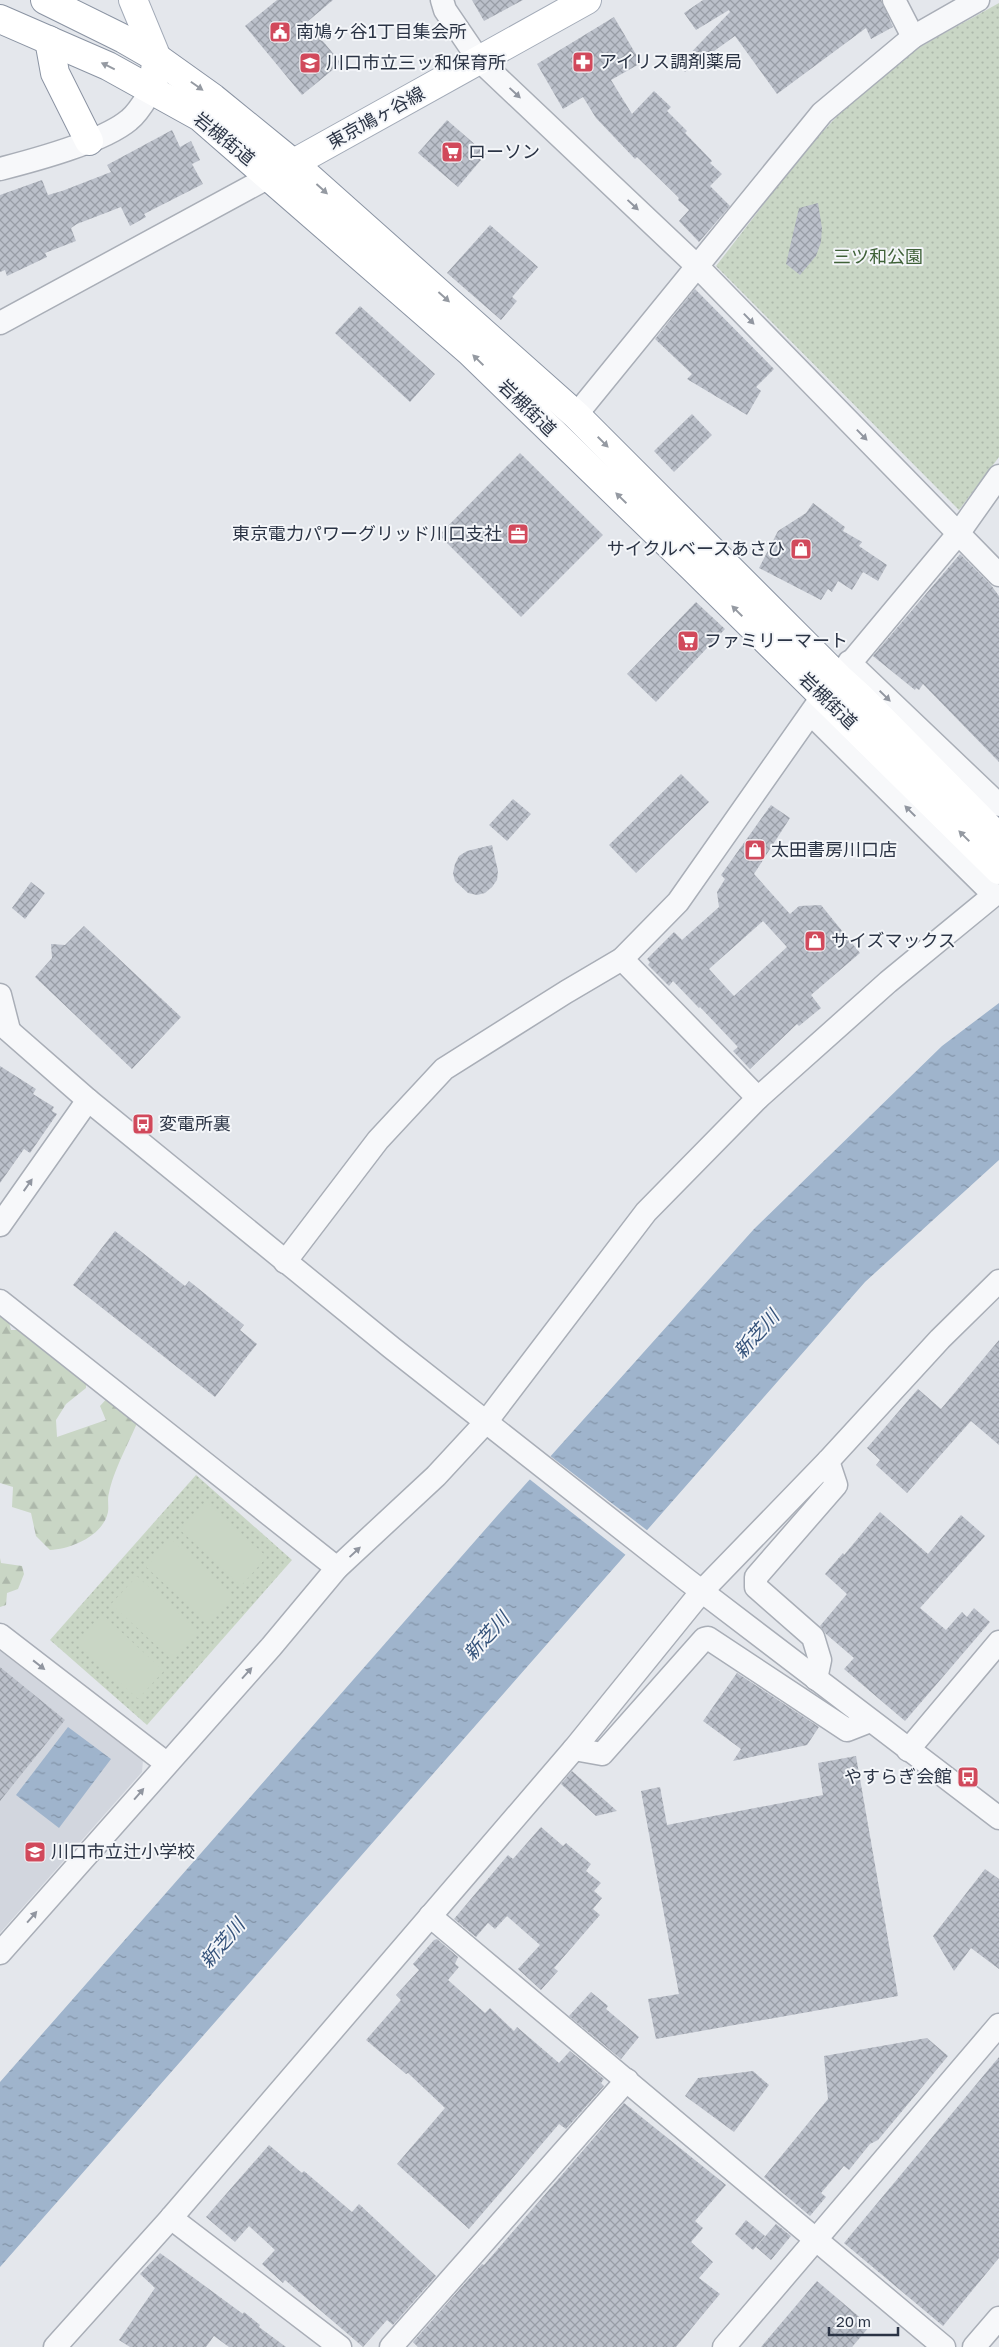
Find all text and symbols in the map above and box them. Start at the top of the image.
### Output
public building icon: 南鳩ヶ谷1丁目集会所 [268,20,292,44]
place label: 南鳩ヶ谷1丁目集会所 [296,20,467,42]
pharmacy icon: アイリス調剤薬局 [571,50,595,74]
place label: アイリス調剤薬局 [599,50,742,72]
school or university icon: 川口市立三ッ和保育所 [298,51,322,75]
place label: 川口市立三ッ和保育所 [326,51,506,73]
one-way arrow [101,62,116,71]
one-way arrow [190,81,204,91]
street label: 東京鳩ヶ谷線 [323,81,428,153]
one-way arrow [508,87,520,99]
street label: 岩槻街道 [190,107,260,169]
supermarket icon: ローソン [440,140,464,164]
place label: ローソン [468,140,540,162]
one-way arrow [316,183,328,195]
one-way arrow [627,199,639,211]
park label: 三ツ和公園 [833,245,923,267]
one-way arrow [437,291,449,303]
one-way arrow [743,313,755,325]
one-way arrow [473,354,485,366]
street label: 岩槻街道 [494,374,561,440]
one-way arrow [856,429,868,441]
one-way arrow [597,436,609,448]
one-way arrow [615,492,627,504]
place label: 東京電力パワーグリッド川口支社 [232,522,502,544]
office icon: 東京電力パワーグリッド川口支社 [506,522,530,546]
place label: サイクルベースあさひ [607,537,785,559]
shop icon: サイクルベースあさひ [789,537,813,561]
one-way arrow [731,605,743,617]
supermarket icon: ファミリーマート [676,629,700,653]
place label: ファミリーマート [704,629,848,651]
street label: 岩槻街道 [795,667,862,733]
one-way arrow [878,690,890,702]
one-way arrow [904,806,916,818]
one-way arrow [959,830,971,842]
shop icon: 太田書房川口店 [743,838,767,862]
place label: 太田書房川口店 [771,838,897,860]
shop icon: サイズマックス [803,929,827,953]
place label: サイズマックス [831,929,956,951]
bus stop icon: 変電所裏 [131,1112,155,1136]
place label: 変電所裏 [159,1112,231,1134]
one-way arrow [23,1178,33,1192]
water label: 新芝川 [728,1303,785,1363]
one-way arrow [349,1546,361,1558]
water label: 新芝川 [458,1605,515,1665]
one-way arrow [32,1660,45,1670]
one-way arrow [241,1667,253,1679]
place label: やすらぎ会館 [844,1765,952,1787]
bus stop icon: やすらぎ会館 [956,1765,980,1789]
one-way arrow [133,1789,145,1801]
school or university icon: 川口市立辻小学校 [23,1840,47,1864]
place label: 川口市立辻小学校 [51,1840,195,1862]
one-way arrow [26,1911,38,1923]
water label: 新芝川 [194,1912,250,1972]
scale bar [829,2304,898,2336]
text: 20 m [836,2312,871,2330]

